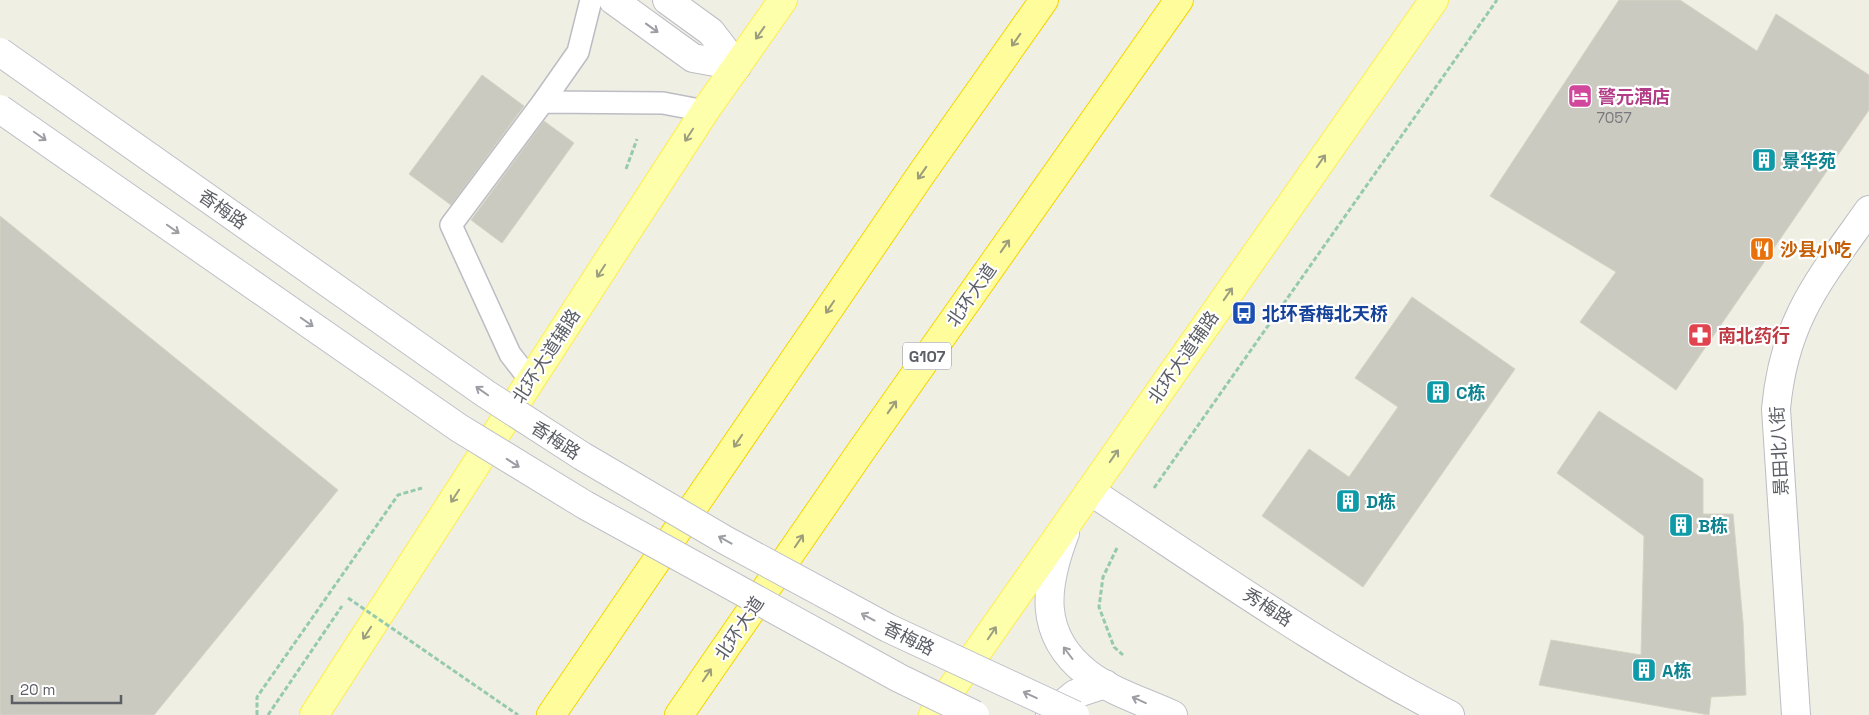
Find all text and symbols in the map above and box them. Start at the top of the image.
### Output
one-way arrow [645,23,659,34]
one-way arrow [755,26,765,40]
one-way arrow [1011,33,1021,47]
hotel icon: 警元酒店 [1567,83,1593,109]
place label: 警元酒店 [1598,85,1670,108]
house number: 7057 [1596,108,1632,127]
one-way arrow [684,128,695,142]
one-way arrow [33,131,47,141]
building icon: 景华苑 [1751,147,1777,173]
place label: 景华苑 [1782,149,1836,172]
one-way arrow [1316,154,1326,168]
one-way arrow [917,166,927,180]
street label: 香梅路 [194,184,252,234]
one-way arrow [166,224,180,234]
restaurant icon: 沙县小吃 [1749,236,1775,262]
place label: 沙县小吃 [1780,238,1852,261]
one-way arrow [1000,239,1010,253]
street label: 北环大道 [941,259,1001,331]
one-way arrow [595,264,605,278]
one-way arrow [1223,287,1233,301]
one-way arrow [825,300,835,314]
bus stop icon: 北环香梅北天桥 [1231,300,1257,326]
place label: 北环香梅北天桥 [1262,302,1388,325]
street label: 北环大道辅路 [507,304,585,408]
street label: 北环大道辅路 [1143,306,1223,408]
one-way arrow [300,317,314,327]
pharmacy icon: 南北药行 [1687,322,1713,348]
place label: 南北药行 [1718,324,1790,347]
road number: G107 [903,342,951,370]
building icon: C栋 [1425,379,1451,405]
place label: C栋 [1456,381,1486,404]
one-way arrow [475,386,489,396]
one-way arrow [887,400,897,414]
street label: 景田北八街 [1765,405,1793,497]
street label: 香梅路 [527,416,585,464]
one-way arrow [733,434,743,448]
one-way arrow [1109,449,1119,463]
one-way arrow [506,458,520,468]
building icon: D栋 [1335,488,1361,514]
one-way arrow [450,489,461,503]
place label: D栋 [1366,490,1396,513]
building icon: B栋 [1668,512,1694,538]
place label: B栋 [1698,514,1728,537]
one-way arrow [794,534,804,548]
one-way arrow [718,535,732,545]
street label: 秀梅路 [1239,583,1297,631]
street label: 北环大道 [709,592,769,664]
one-way arrow [861,612,876,621]
street label: 香梅路 [880,616,938,660]
one-way arrow [362,625,372,639]
one-way arrow [987,626,997,640]
one-way arrow [1063,646,1073,660]
building icon: A栋 [1631,657,1657,683]
place label: A栋 [1662,659,1691,682]
one-way arrow [702,668,712,682]
scale bar [12,672,121,704]
text: 20 m [20,680,55,699]
one-way arrow [1023,689,1038,699]
one-way arrow [1132,694,1147,704]

